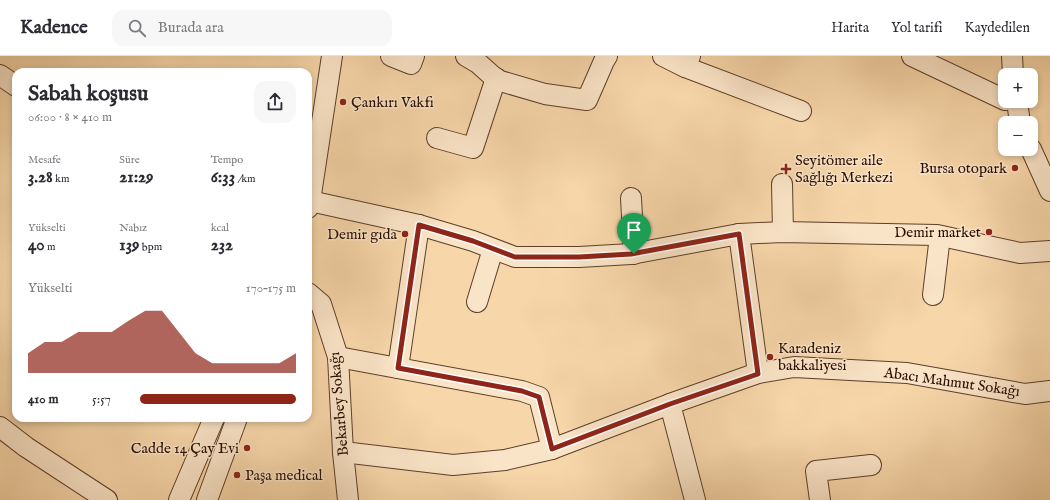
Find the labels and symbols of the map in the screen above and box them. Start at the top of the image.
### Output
place label: Çankırı Vakfı [351,93,434,112]
marker: Çankırı Vakfı [338,97,348,107]
place label: Seyitömer aile Sağlığı Merkezi [795,151,893,187]
place label: Bursa otopark [919,159,1008,178]
marker: Seyitömer aile Sağlığı Merkezi [780,163,792,175]
marker: Bursa otopark [1010,163,1020,173]
pin [617,213,651,254]
place label: Demir market [894,223,981,242]
place label: Demir gıda [327,225,398,244]
marker: Demir market [984,227,994,237]
marker: Demir gıda [400,229,410,239]
place label: Karadeniz bakkaliyesi [778,339,847,375]
street label: Bekarbey Sokağı [325,351,353,457]
marker: Karadeniz bakkaliyesi [765,352,775,362]
street label: Abacı Mahmut Sokağı [882,363,1021,401]
place label: Cadde 14 Çay Evi [131,439,239,458]
marker: Cadde 14 Çay Evi [242,443,252,453]
place label: Paşa medical [245,466,323,485]
marker: Paşa medical [232,470,242,480]

